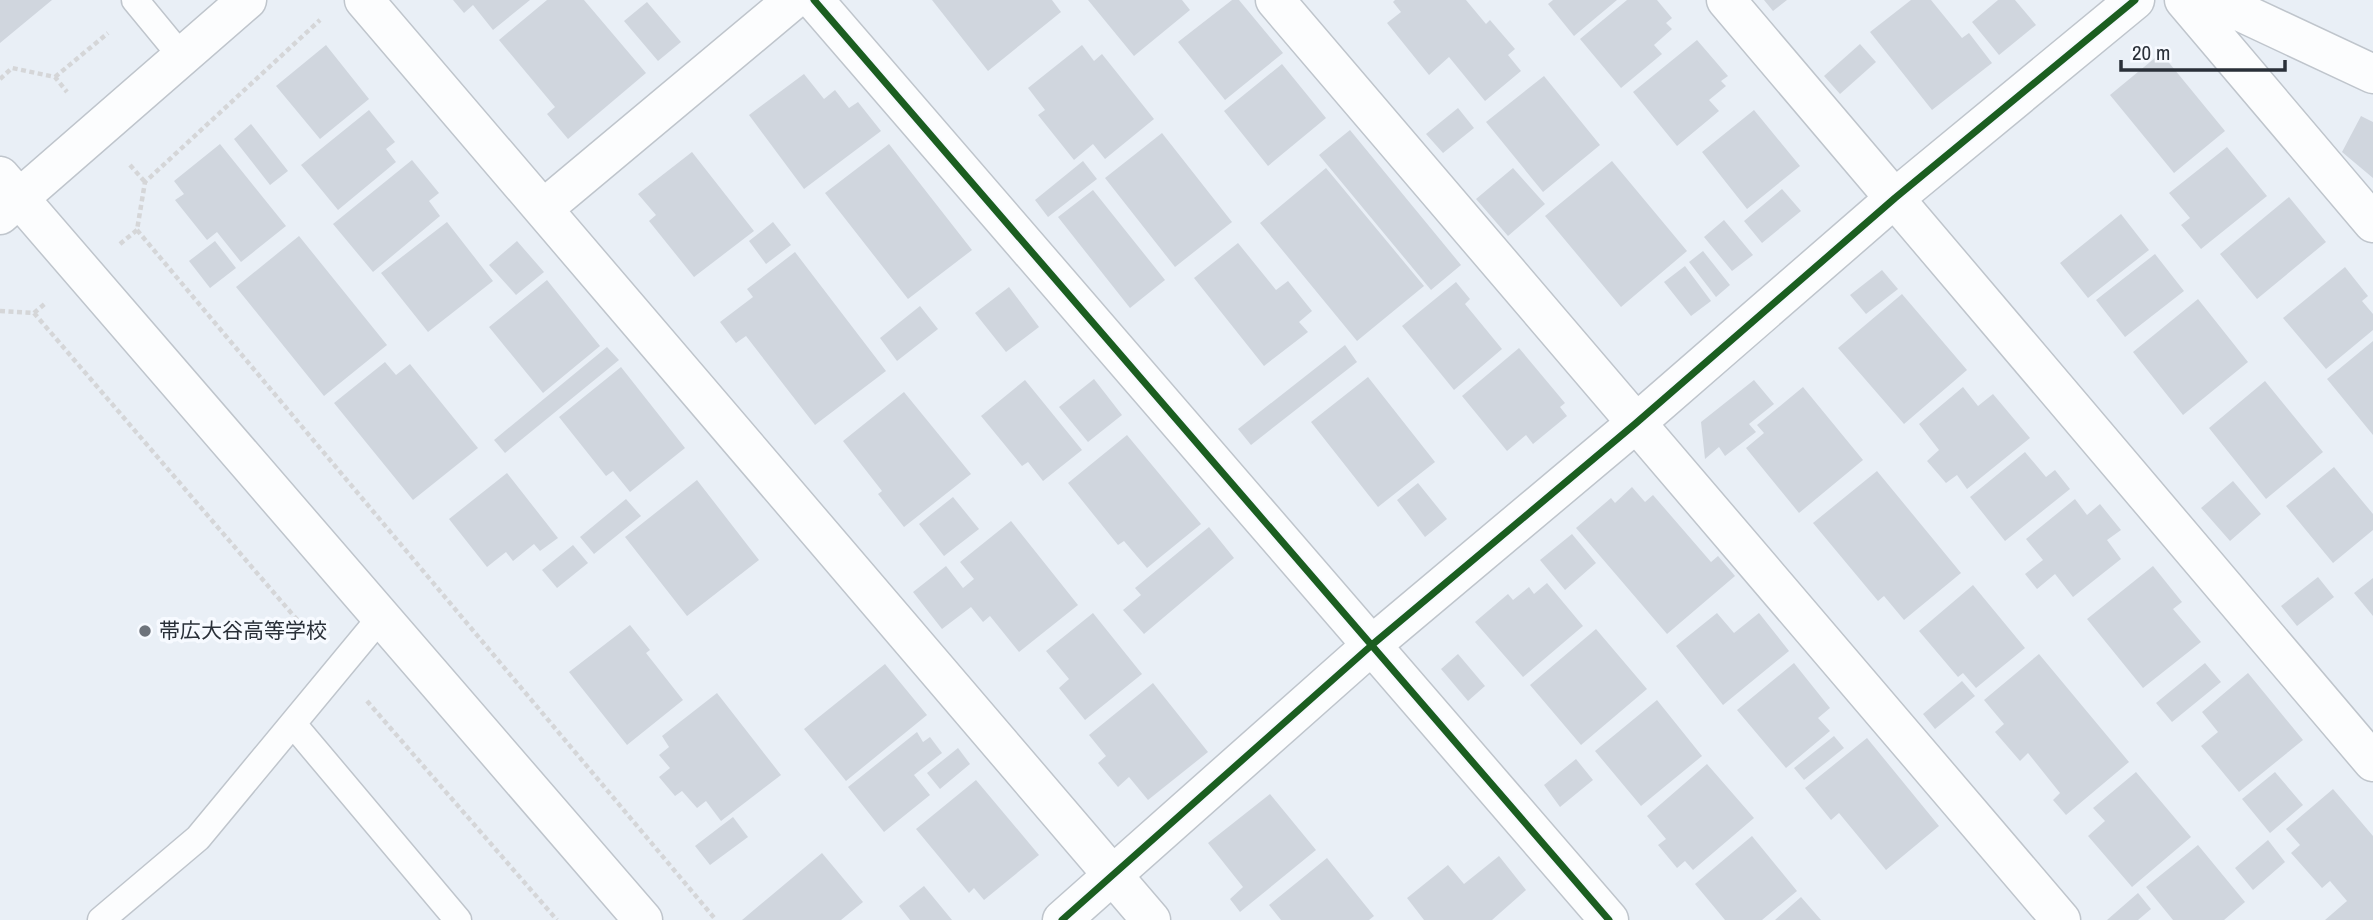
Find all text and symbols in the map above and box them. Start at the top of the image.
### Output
scale bar [2121,28,2286,72]
text: 20 m [2132,38,2170,67]
place label: 帯広大谷高等学校 [159,616,327,645]
marker: 帯広大谷高等学校 [137,623,153,639]

